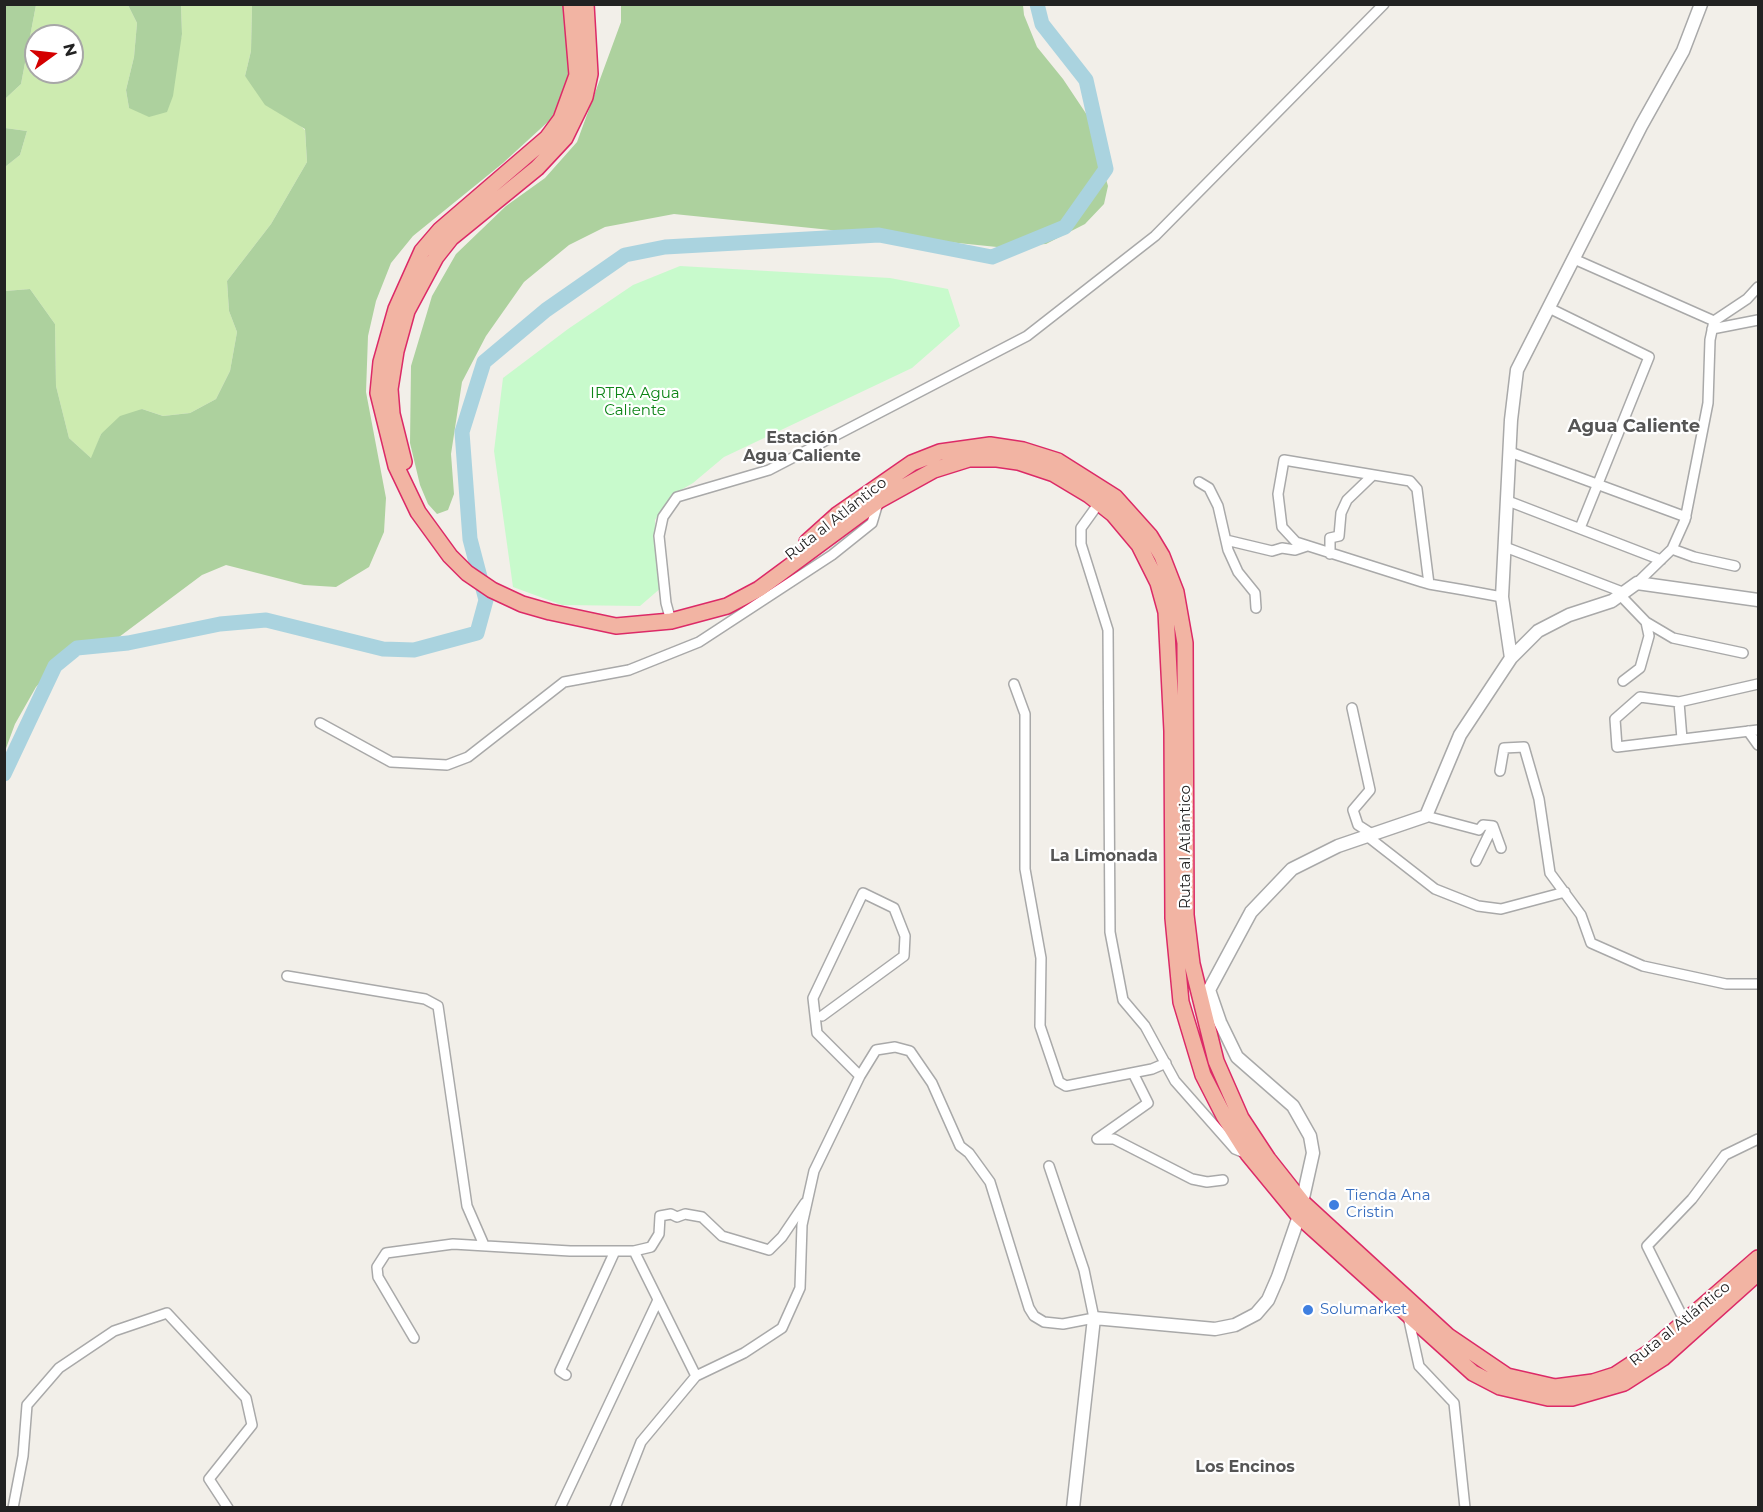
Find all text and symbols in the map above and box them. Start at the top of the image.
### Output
north arrow [24,24,84,84]
text: N [59,41,81,58]
park label: IRTRA Agua Caliente [590,385,680,420]
district label: Agua Caliente [1568,416,1700,438]
district label: Estación Agua Caliente [743,428,861,466]
street label: Ruta al Atlántico [782,474,890,564]
street label: Ruta al Atlántico [1177,785,1195,909]
district label: La Limonada [1050,846,1158,866]
place label: Tienda Ana Cristin [1346,1187,1431,1222]
marker: Tienda Ana Cristin [1327,1198,1341,1212]
street label: Ruta al Atlántico [1626,1278,1734,1370]
place label: Solumarket [1320,1301,1407,1319]
marker: Solumarket [1301,1303,1315,1317]
district label: Los Encinos [1195,1457,1295,1477]

